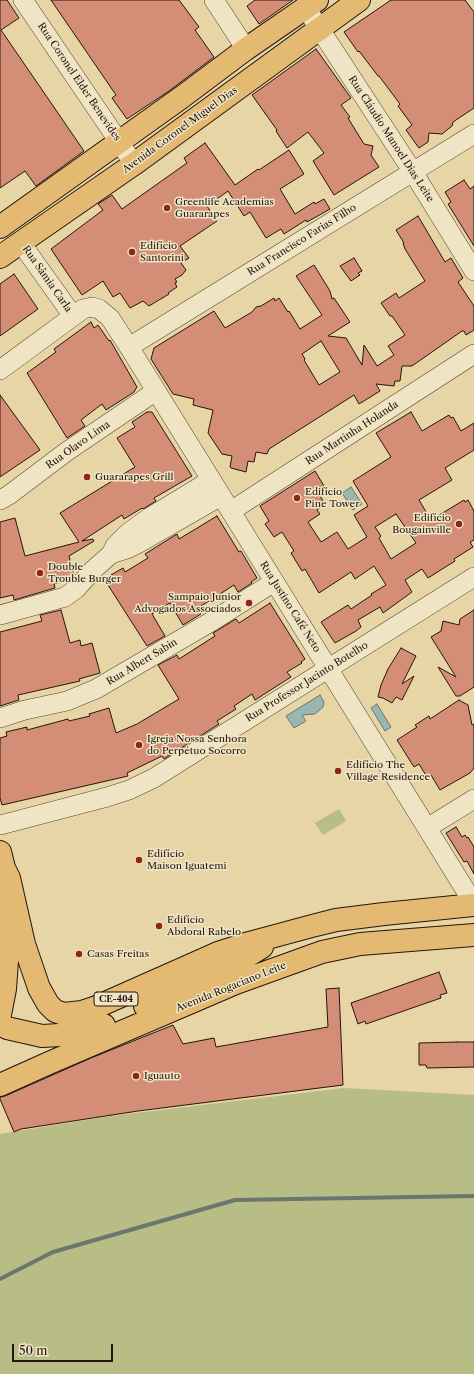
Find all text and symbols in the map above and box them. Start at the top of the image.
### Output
street label: Rua Coronel Elder Benevides [35,21,123,143]
street label: Rua Cláudio Manoel Dias Leite [346,74,436,204]
street label: Avenida Coronel Miguel Dias [120,84,240,176]
place label: Greenlife Academias Guararapes [175,196,274,220]
street label: Rua Francisco Farias Filho [245,201,359,279]
marker: Greenlife Academias Guararapes [162,203,172,213]
place label: Edifício Santorini [140,240,184,264]
street label: Rua Sâmia Carla [20,243,74,315]
marker: Edifício Santorini [127,247,137,257]
street label: Rua Martinha Holanda [303,398,401,468]
street label: Rua Olavo Lima [44,418,112,472]
place label: Guararapes Grill [95,471,173,483]
marker: Guararapes Grill [82,472,92,482]
place label: Edifício Pine Tower [305,486,359,510]
marker: Edifício Pine Tower [292,493,302,503]
place label: Edifício Bougainville [392,512,451,536]
marker: Edifício Bougainville [454,519,464,529]
street label: Rua Justino Café Neto [257,559,323,655]
place label: Double Trouble Burger [48,561,121,584]
marker: Double Trouble Burger [35,568,45,578]
place label: Sampaio Junior Advogados Associados [134,591,241,614]
marker: Sampaio Junior Advogados Associados [244,598,254,608]
street label: Rua Albert Sabin [104,636,180,688]
street label: Rua Professor Jacinto Botelho [244,639,370,725]
place label: Igreja Nossa Senhora do Perpétuo Socorro [147,733,247,756]
marker: Igreja Nossa Senhora do Perpétuo Socorro [134,740,144,750]
place label: Edifício The Village Residence [346,759,430,782]
marker: Edifício The Village Residence [333,766,343,776]
place label: Edifício Maison Iguatemi [147,848,227,872]
marker: Edifício Maison Iguatemi [134,855,144,865]
place label: Edifício Abdoral Rabelo [167,914,241,938]
marker: Edifício Abdoral Rabelo [154,921,164,931]
place label: Casas Freitas [87,948,149,960]
marker: Casas Freitas [74,949,84,959]
street label: Avenida Rogaciano Leite [174,959,288,1015]
road number: CE-404 [94,992,138,1006]
place label: Iguauto [144,1070,180,1082]
marker: Iguauto [131,1071,141,1081]
scale bar [14,1336,115,1362]
text: 50 m [19,1343,48,1358]

